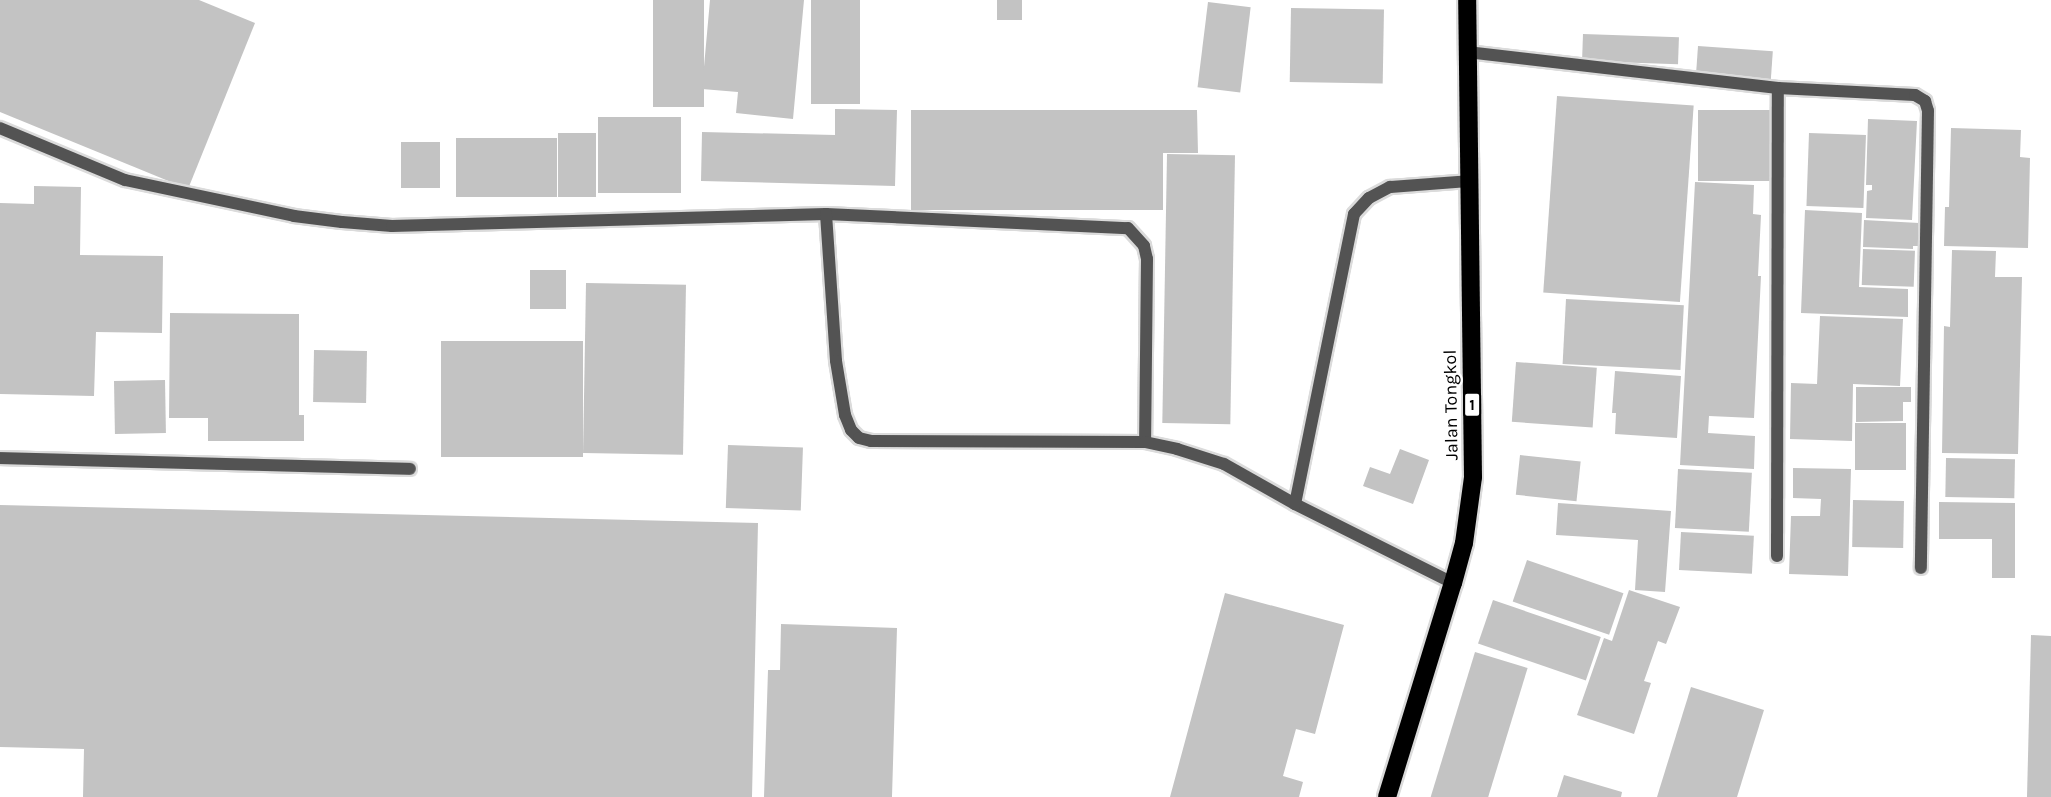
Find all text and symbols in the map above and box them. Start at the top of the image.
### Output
street label: Jalan Tongkol [1439,349,1463,461]
road number: 1 [1463,392,1481,418]

